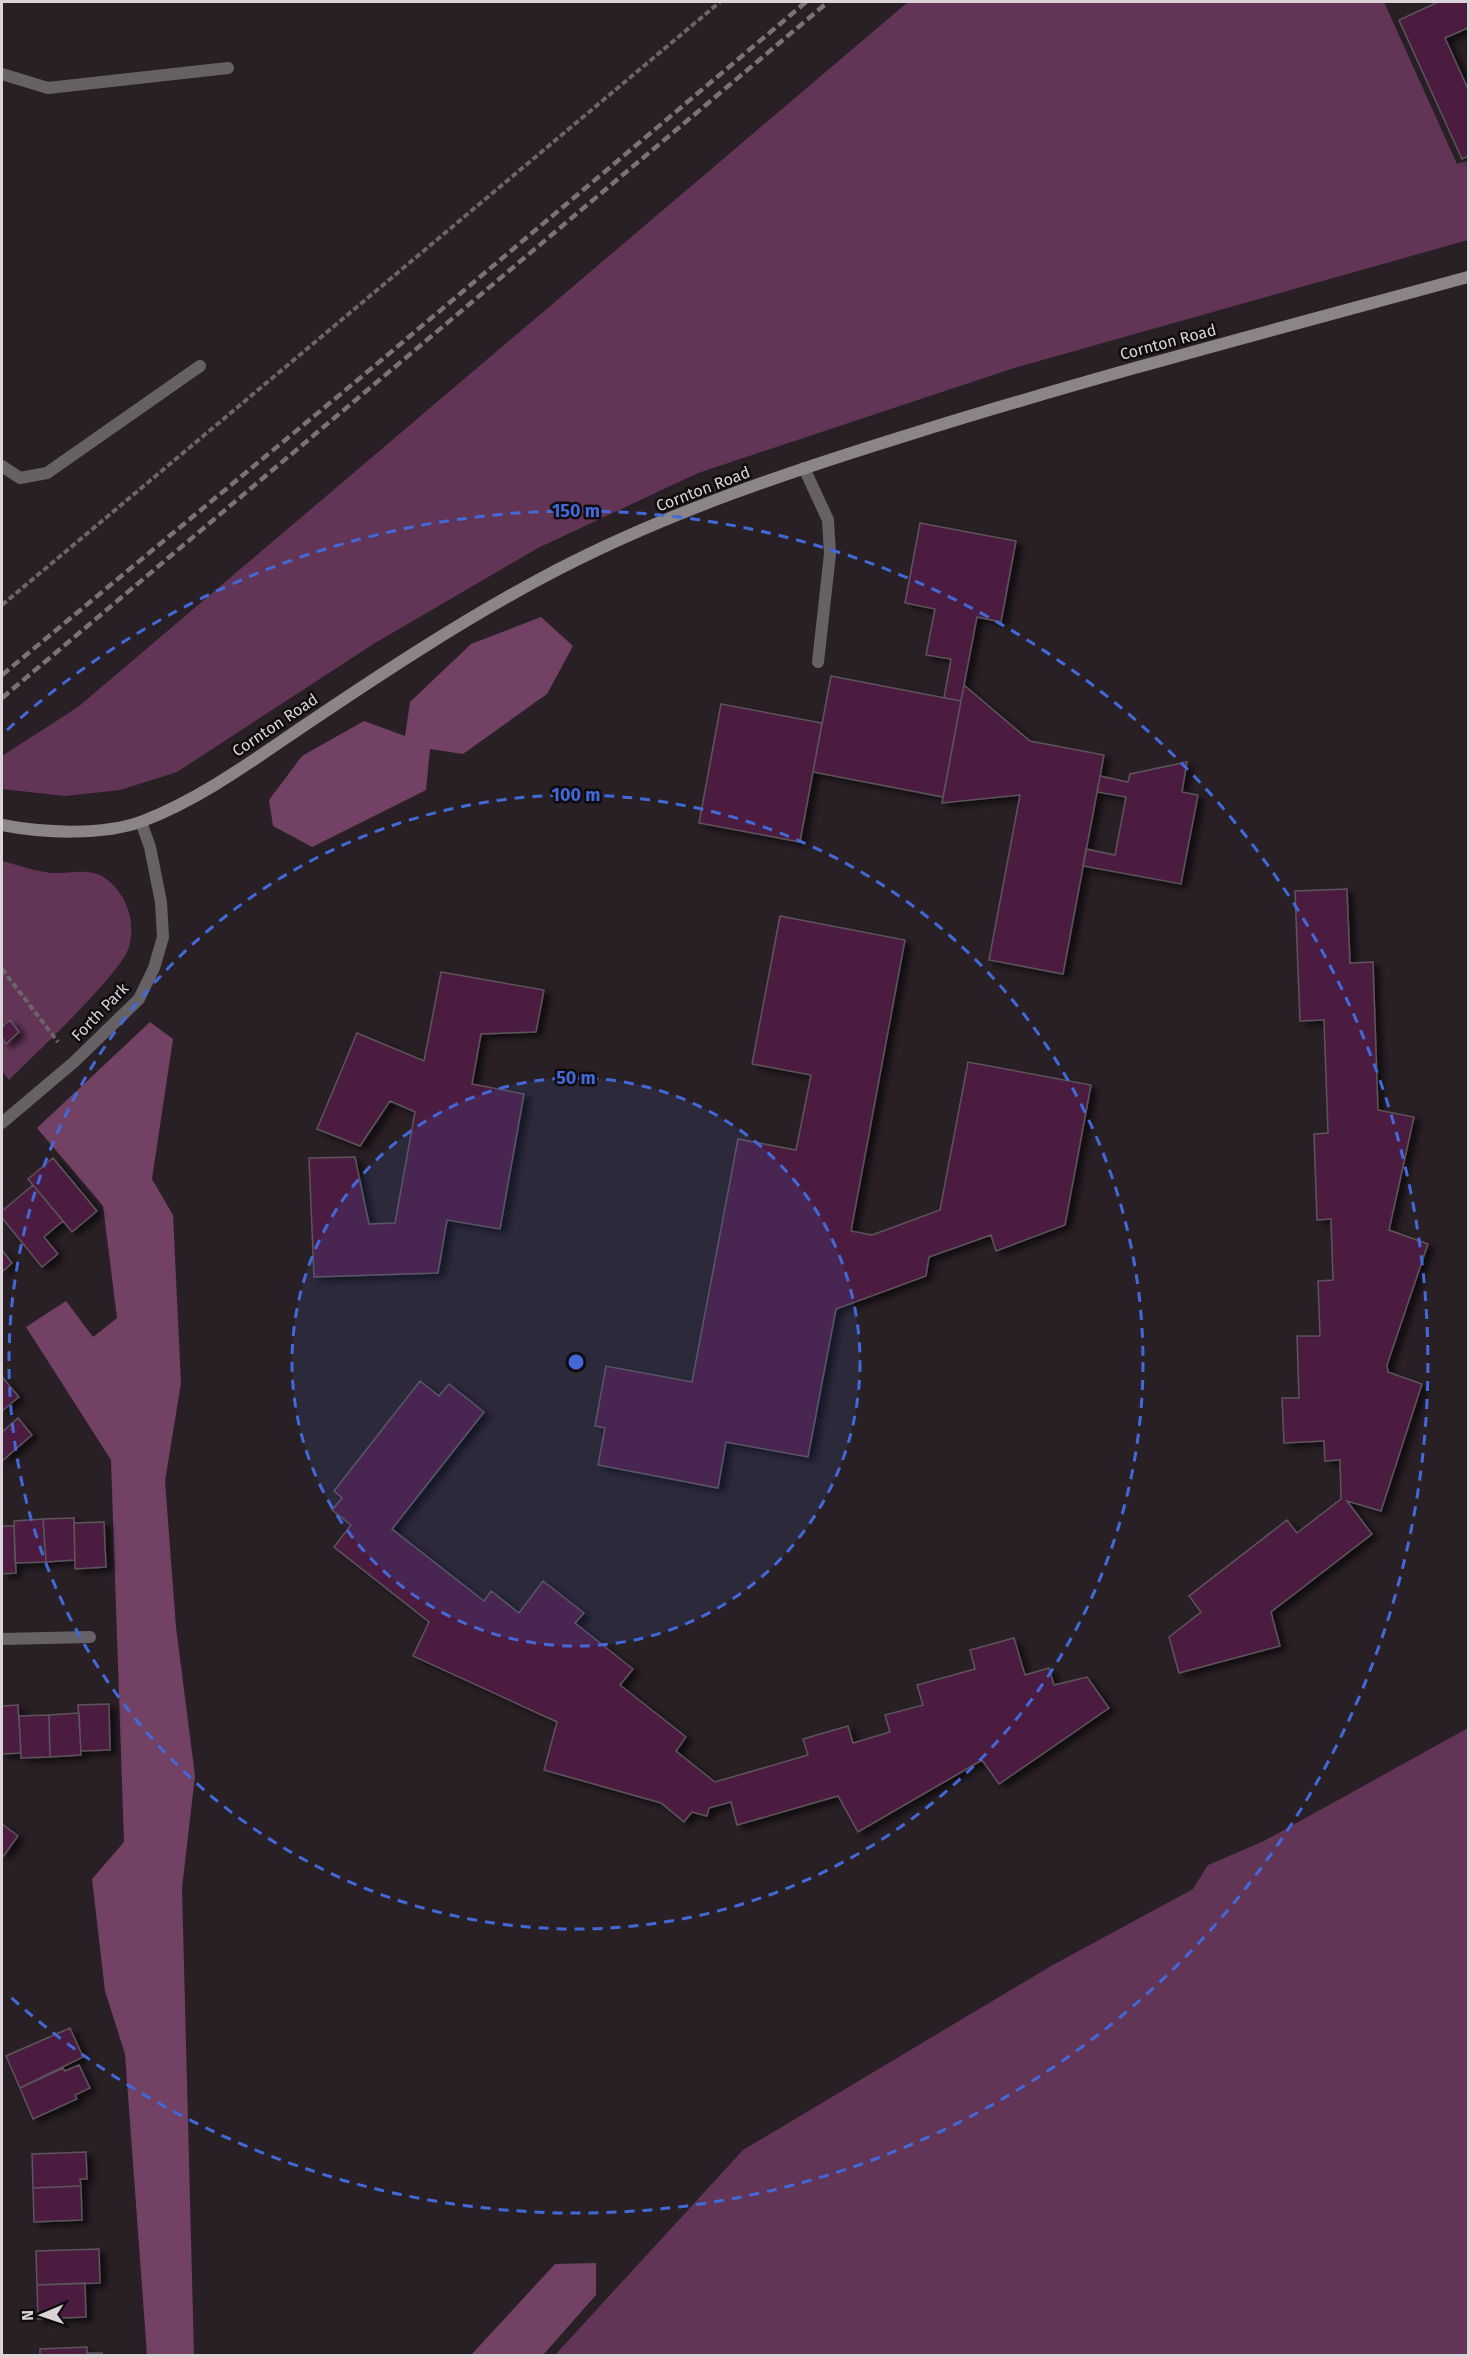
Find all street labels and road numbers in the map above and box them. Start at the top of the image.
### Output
street label: Cornton Road [1118,320,1218,364]
street label: Cornton Road [653,462,753,516]
street label: Cornton Road [229,689,321,761]
street label: Forth Park [68,978,133,1045]

